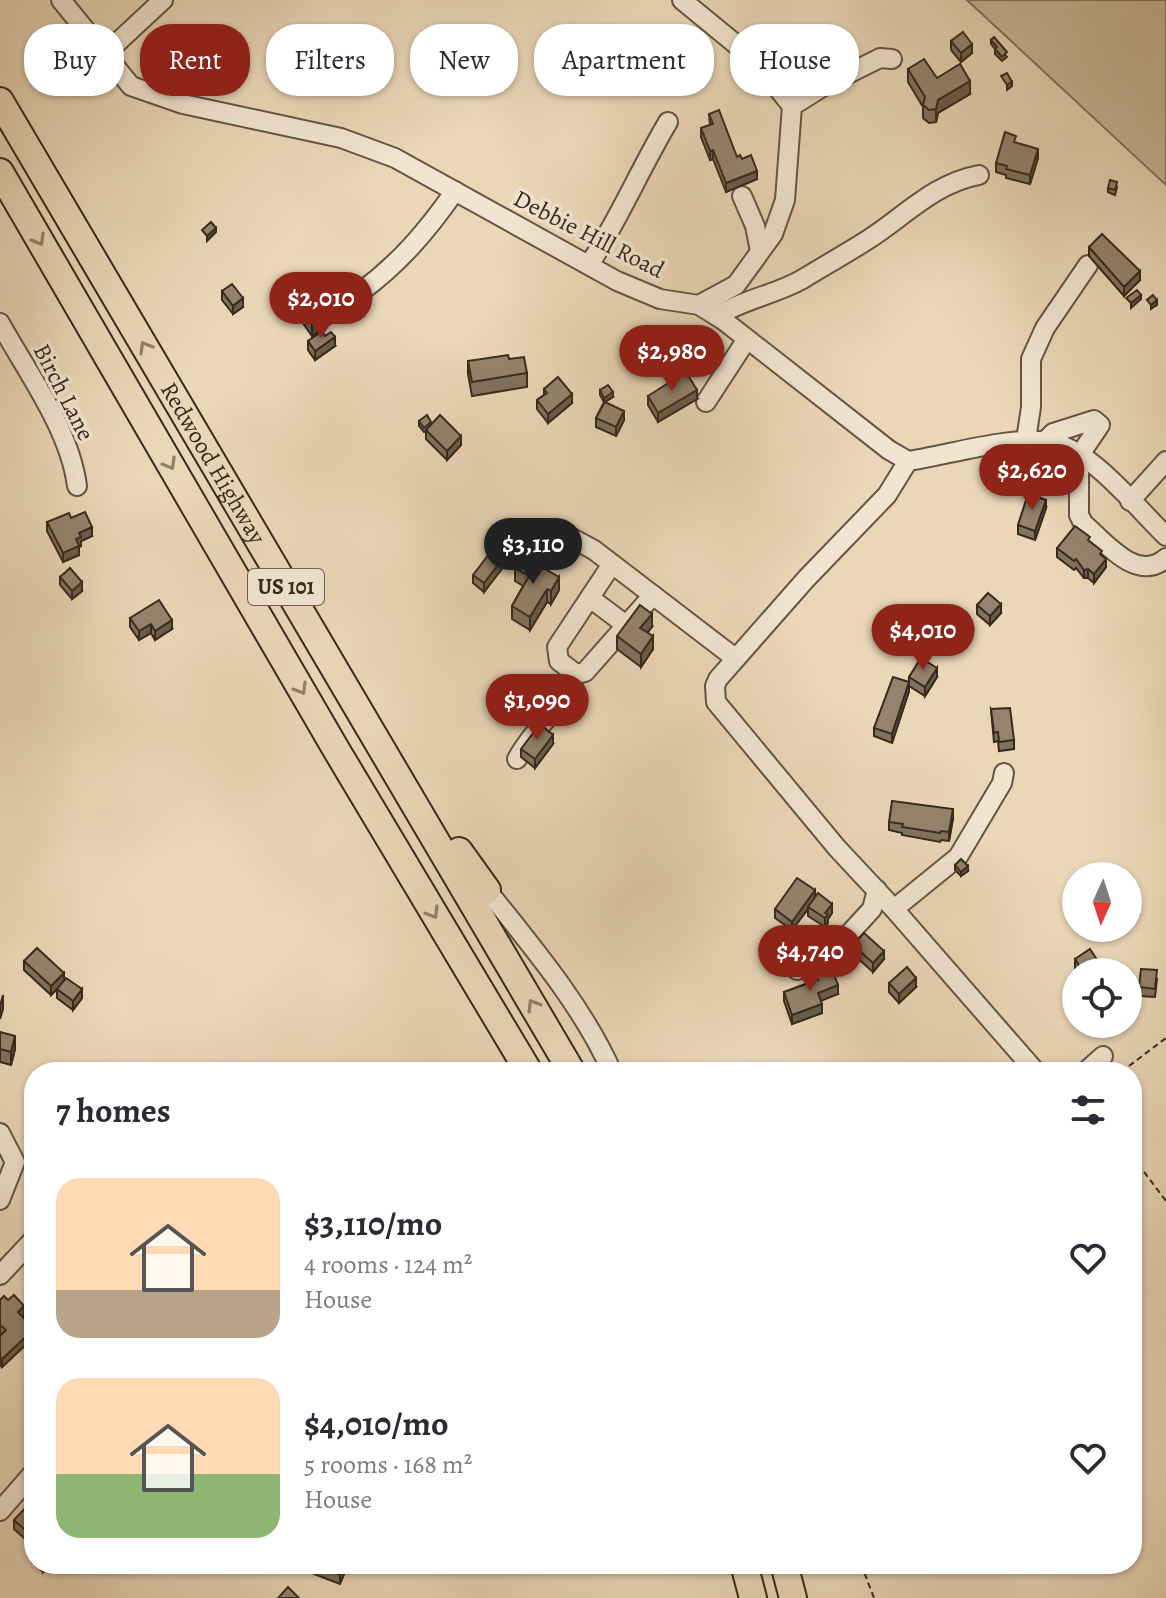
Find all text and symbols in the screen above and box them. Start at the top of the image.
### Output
chip: Buy [24,24,124,96]
chip: Rent [140,24,250,96]
chip: Filters [266,24,394,96]
chip: New [410,24,518,96]
chip: Apartment [534,24,714,96]
chip: House [730,24,859,96]
street label: Debbie Hill Road [508,182,670,286]
one-way arrow [29,231,45,245]
pin: $2,010 [256,272,386,340]
text: $2,010 [287,280,355,315]
pin: $2,980 [607,325,737,393]
text: $2,980 [637,333,707,368]
street label: Birch Lane [26,338,102,446]
one-way arrow [139,341,155,356]
street label: Redwood Highway [153,376,273,550]
pin: $2,620 [967,444,1097,512]
text: $2,620 [997,452,1067,487]
one-way arrow [160,455,176,470]
pin: $3,110 [468,518,598,586]
text: $3,110 [502,526,564,561]
road number: US 101 [248,569,324,605]
pin: $4,010 [858,604,988,672]
text: $4,010 [890,612,956,647]
pin: $1,090 [472,674,602,742]
one-way arrow [291,680,307,695]
text: $1,090 [504,682,570,717]
north arrow [1062,862,1142,942]
map controls [1062,862,1142,1038]
one-way arrow [424,904,439,919]
pin: $4,740 [745,925,875,993]
text: $4,740 [776,933,844,968]
button: locate [1062,958,1142,1038]
one-way arrow [527,999,543,1014]
text: 7 homes [56,1087,171,1134]
icon: filters [1066,1088,1110,1132]
text: $3,110/mo [304,1200,442,1247]
icon: home [120,1210,216,1306]
icon: heart [1066,1236,1110,1280]
text: 4 rooms · 124 m² [304,1247,472,1282]
text: House [304,1282,372,1317]
text: $4,010/mo [304,1400,449,1447]
icon: home [120,1410,216,1506]
icon: heart [1066,1436,1110,1480]
text: 5 rooms · 168 m² [304,1447,472,1482]
text: House [304,1482,372,1517]

